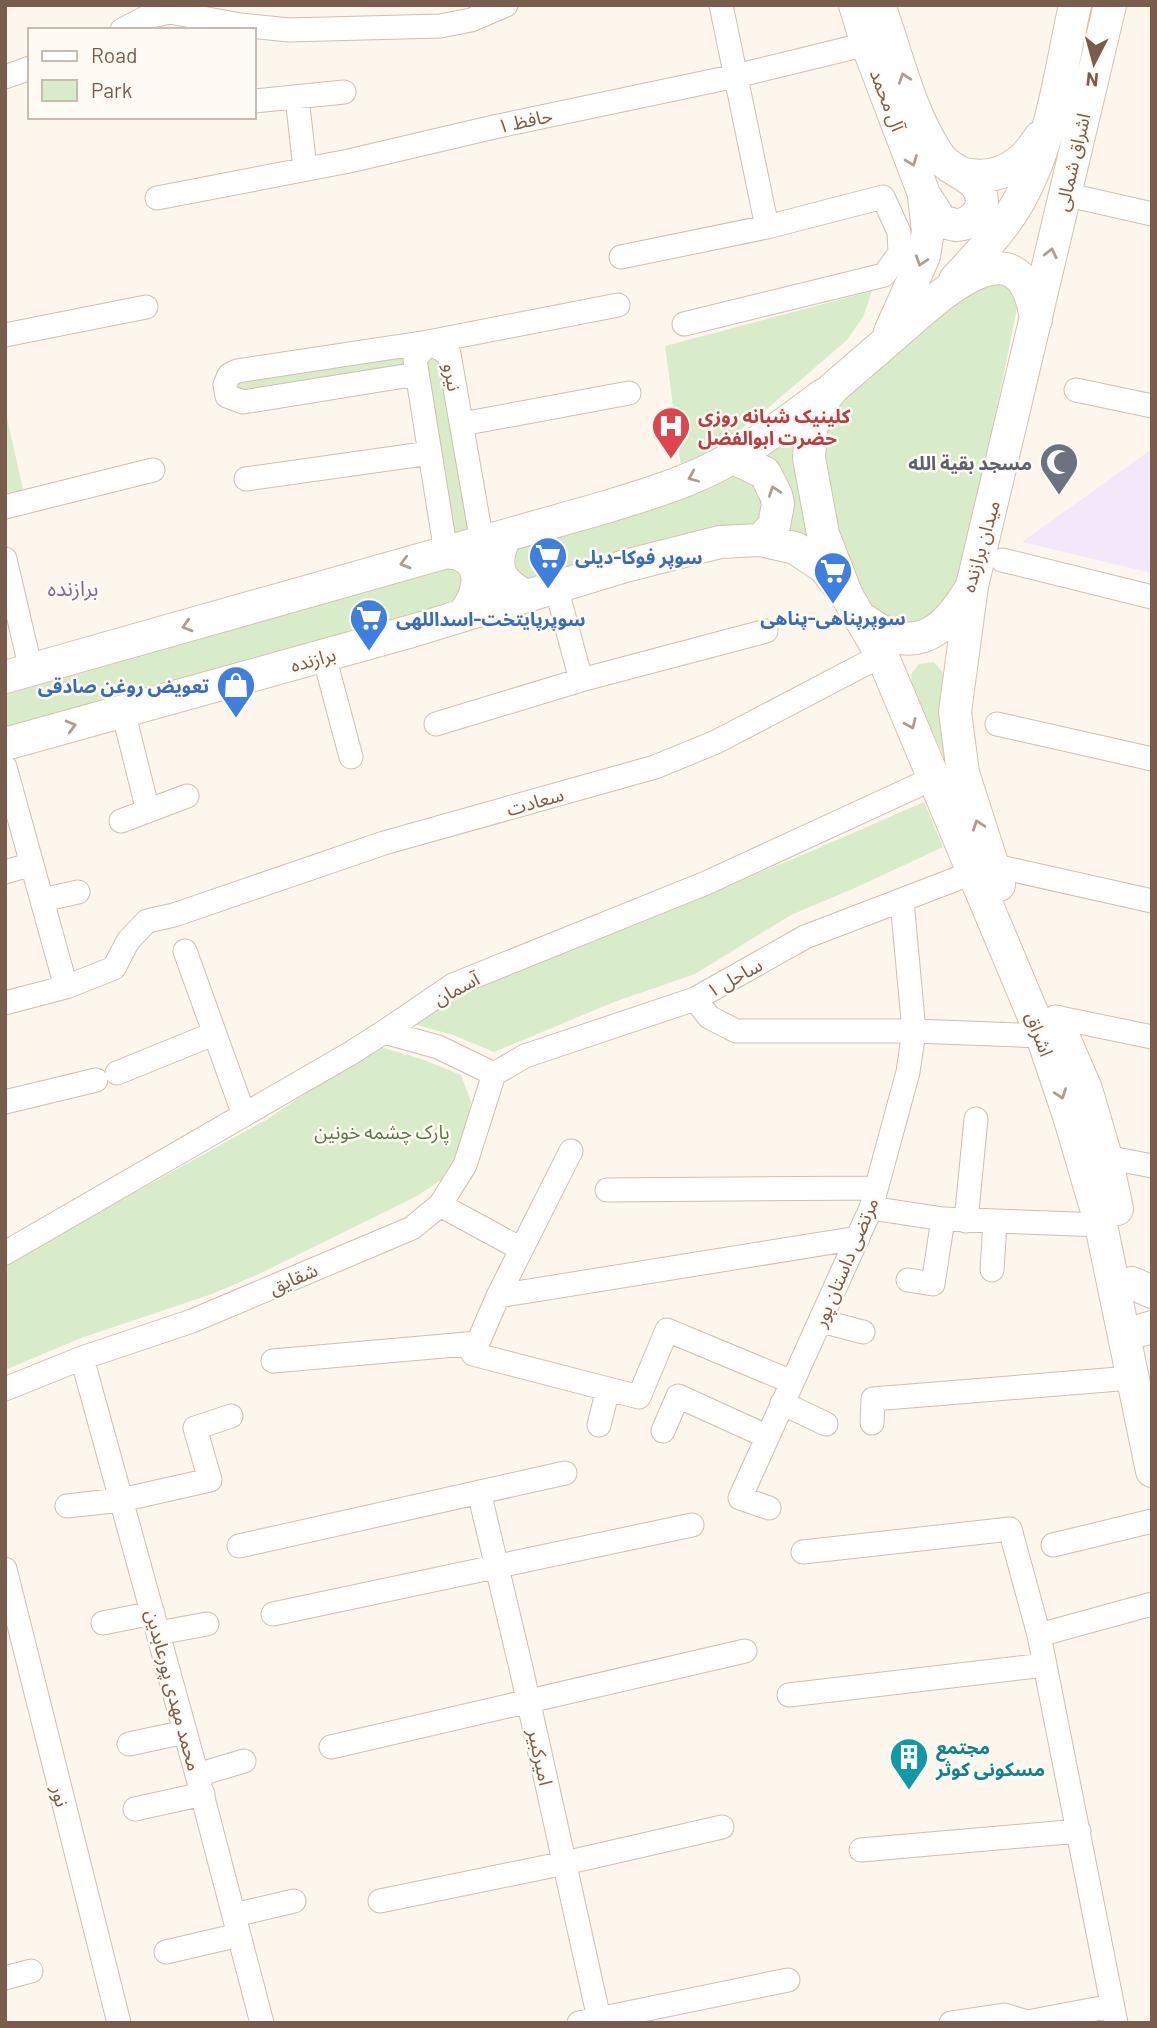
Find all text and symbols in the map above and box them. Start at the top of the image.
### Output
legend [28,28,256,119]
north arrow [1059,28,1129,98]
text: Road [91,42,137,67]
street label: آل محمد [866,66,911,136]
text: N [1085,68,1100,93]
one-way arrow [898,72,912,84]
text: Park [91,77,132,102]
street label: حافظ ۱ [495,103,555,137]
street label: اشراق شمالی [1050,111,1095,213]
one-way arrow [903,155,917,167]
one-way arrow [1043,247,1057,259]
one-way arrow [915,255,929,267]
street label: نیرو [438,361,467,393]
place label: کلینیک شبانه روزی حضرت ابوالفضل [698,404,851,450]
hospital icon: کلینیک شبانه روزی حضرت ابوالفضل [650,405,692,460]
mosque icon: مسجد بقیة الله [1038,441,1080,496]
place label: مسجد بقیة الله [908,451,1032,474]
one-way arrow [688,469,700,483]
one-way arrow [768,485,782,497]
street label: میدان برازنده [956,497,1005,595]
supermarket icon: سوپر فوکا-دیلی [527,535,569,590]
place label: سوپر فوکا-دیلی [575,545,703,569]
supermarket icon: سوپرپناهی-پناهی [812,550,854,605]
one-way arrow [399,555,411,570]
district label: برازنده [48,575,98,601]
supermarket icon: سوپرپایتخت-اسداللهی [348,597,390,652]
place label: سوپرپناهی-پناهی [760,606,906,630]
place label: سوپرپایتخت-اسداللهی [396,607,586,631]
one-way arrow [181,618,193,633]
street label: برازنده [288,642,338,677]
shop icon: تعویض روغن صادقی [215,664,257,719]
place label: تعویض روغن صادقی [38,674,209,698]
one-way arrow [903,717,917,729]
one-way arrow [65,719,77,734]
street label: سعادت [504,782,566,820]
one-way arrow [972,819,987,831]
street label: ساحل ۱ [702,952,766,1003]
street label: آسمان [429,966,484,1010]
street label: اشراق [1020,1009,1059,1060]
one-way arrow [1053,1087,1067,1099]
park label: پارک چشمه خونین [314,1120,450,1145]
street label: مرتضی داستان پور [807,1194,885,1332]
street label: شقایق [265,1257,321,1299]
street label: محمد مهدی پورعابدین [139,1607,207,1774]
street label: امیرکبیر [523,1726,558,1788]
place label: مجتمع مسکونی کوثر [935,1735,1045,1781]
building icon: مجتمع مسکونی کوثر [888,1736,930,1791]
street label: نور [46,1782,75,1809]

